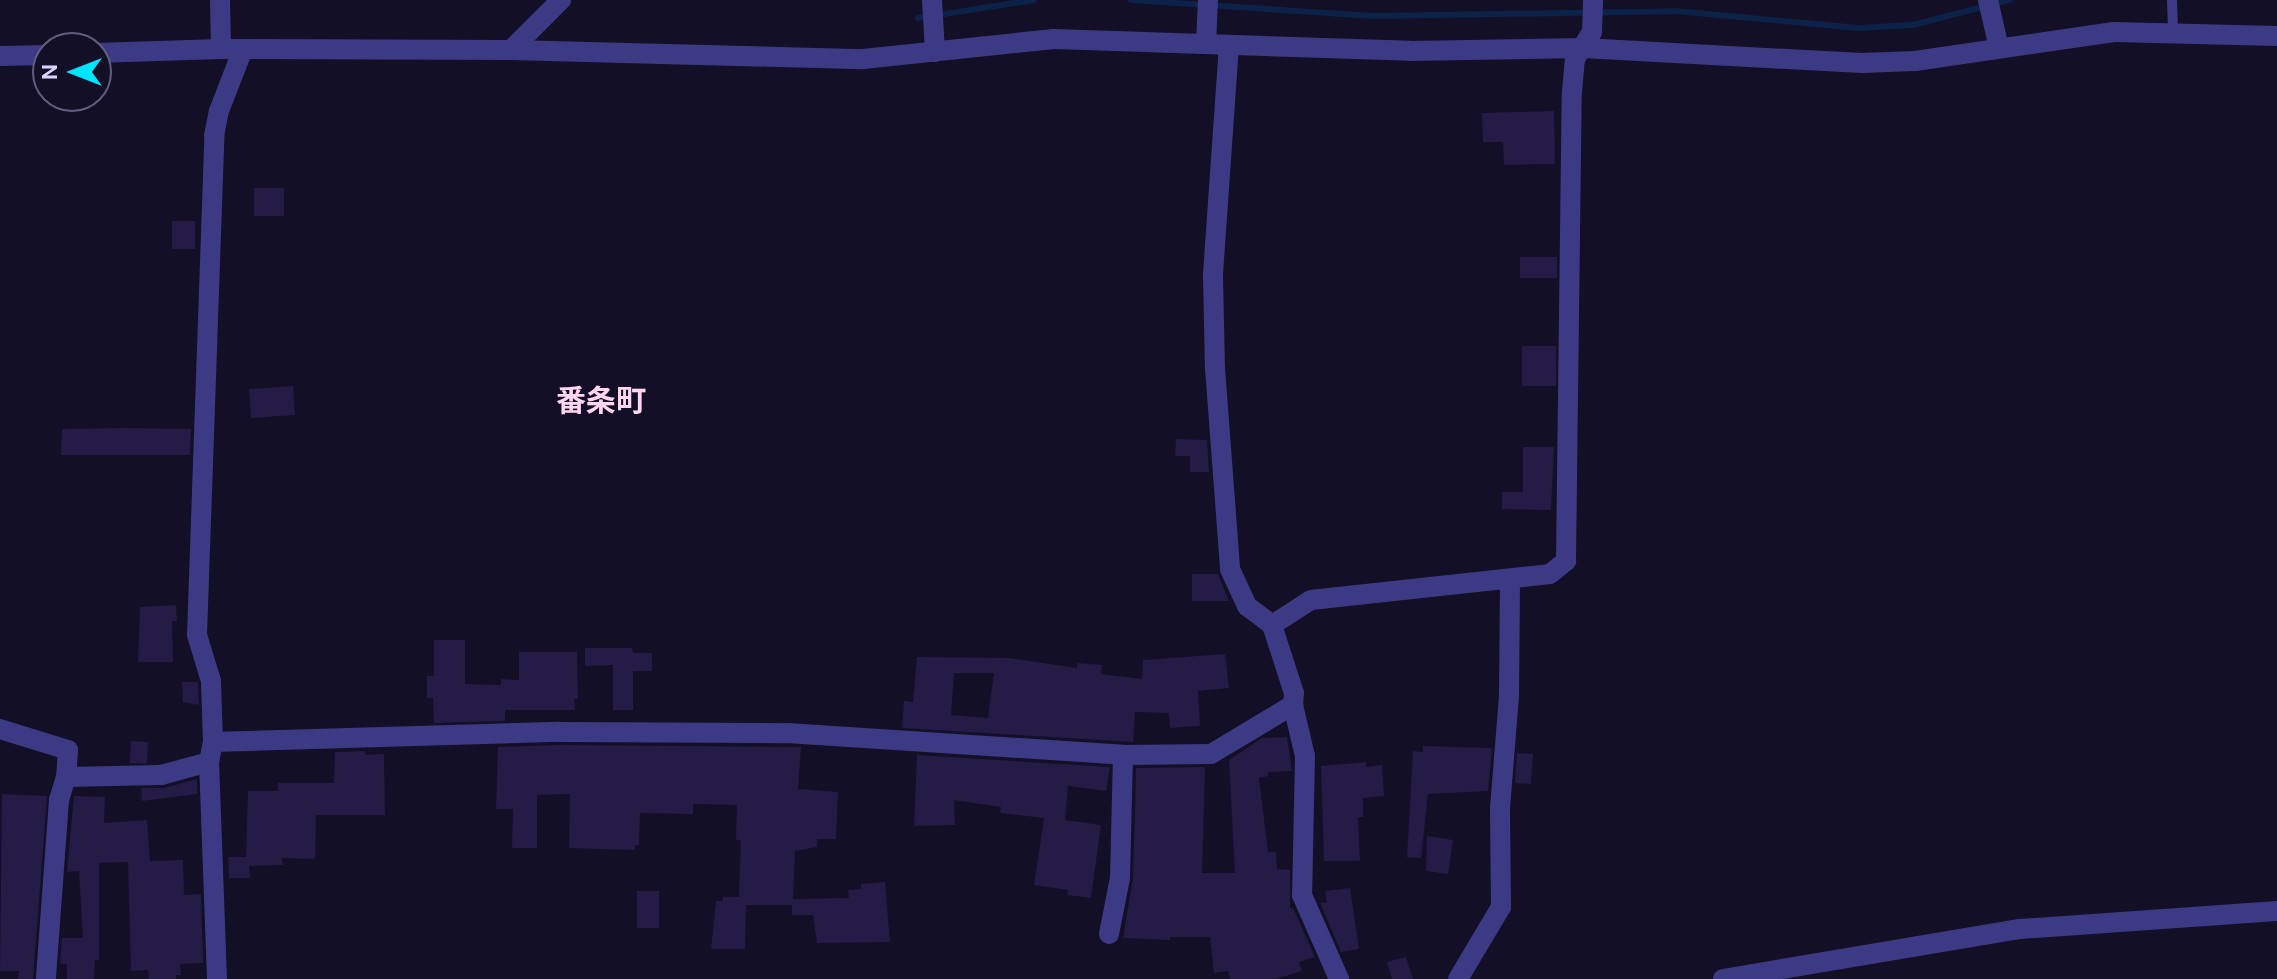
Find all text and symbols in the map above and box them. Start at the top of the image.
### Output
north arrow [32,32,112,112]
text: N [35,64,64,80]
district label: 番条町 [556,383,646,419]

